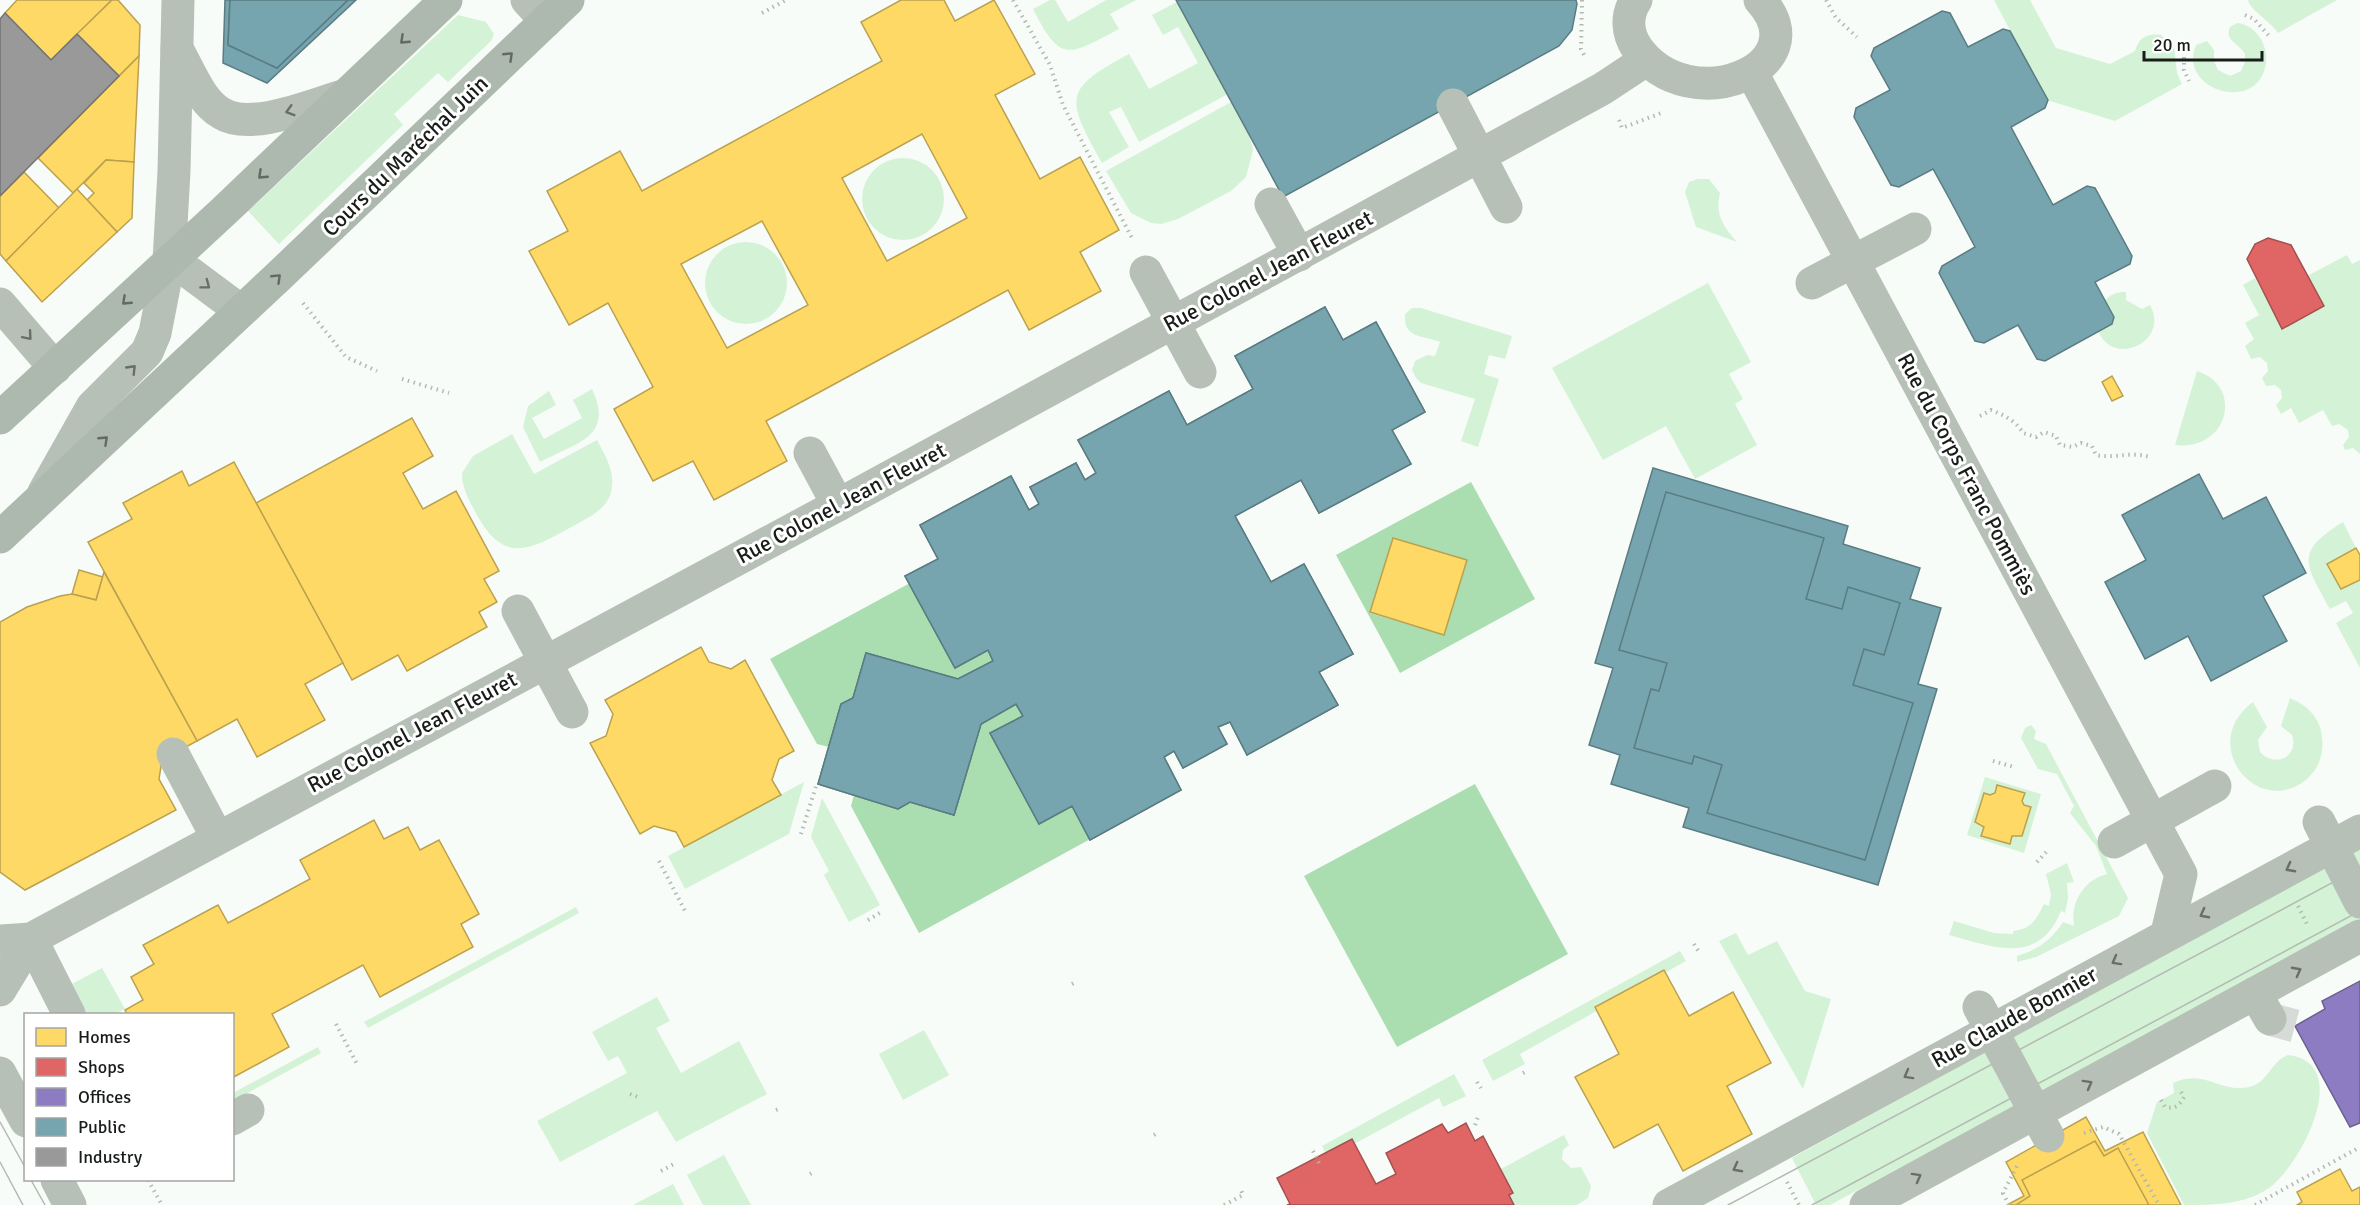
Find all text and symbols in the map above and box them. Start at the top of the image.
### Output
scale bar [2144,24,2262,62]
one-way arrow [400,33,410,44]
text: 20 m [2153,34,2191,56]
one-way arrow [502,53,513,64]
street label: Cours du Maréchal Juin [317,70,493,242]
one-way arrow [285,104,296,116]
one-way arrow [259,167,270,178]
street label: Rue Colonel Jean Fleuret [1159,204,1378,338]
one-way arrow [271,274,281,285]
one-way arrow [199,278,210,289]
one-way arrow [122,294,133,305]
one-way arrow [21,329,32,339]
street label: Rue du Corps Franc Pommiès [1892,348,2042,600]
one-way arrow [125,366,136,376]
one-way arrow [97,436,108,447]
street label: Rue Colonel Jean Fleuret [732,436,951,570]
street label: Rue Colonel Jean Fleuret [303,665,522,799]
one-way arrow [2285,861,2296,872]
one-way arrow [2199,907,2210,918]
one-way arrow [2112,954,2122,965]
street label: Rue Claude Bonnier [1927,960,2101,1074]
one-way arrow [2290,967,2301,978]
legend [24,1013,234,1181]
text: Homes [78,1026,131,1048]
text: Shops [78,1056,125,1078]
one-way arrow [1904,1068,1914,1079]
one-way arrow [2082,1080,2092,1091]
text: Offices [78,1086,131,1108]
text: Public [78,1116,126,1138]
text: Industry [78,1146,143,1168]
one-way arrow [1733,1161,1743,1172]
one-way arrow [1911,1173,1921,1184]

